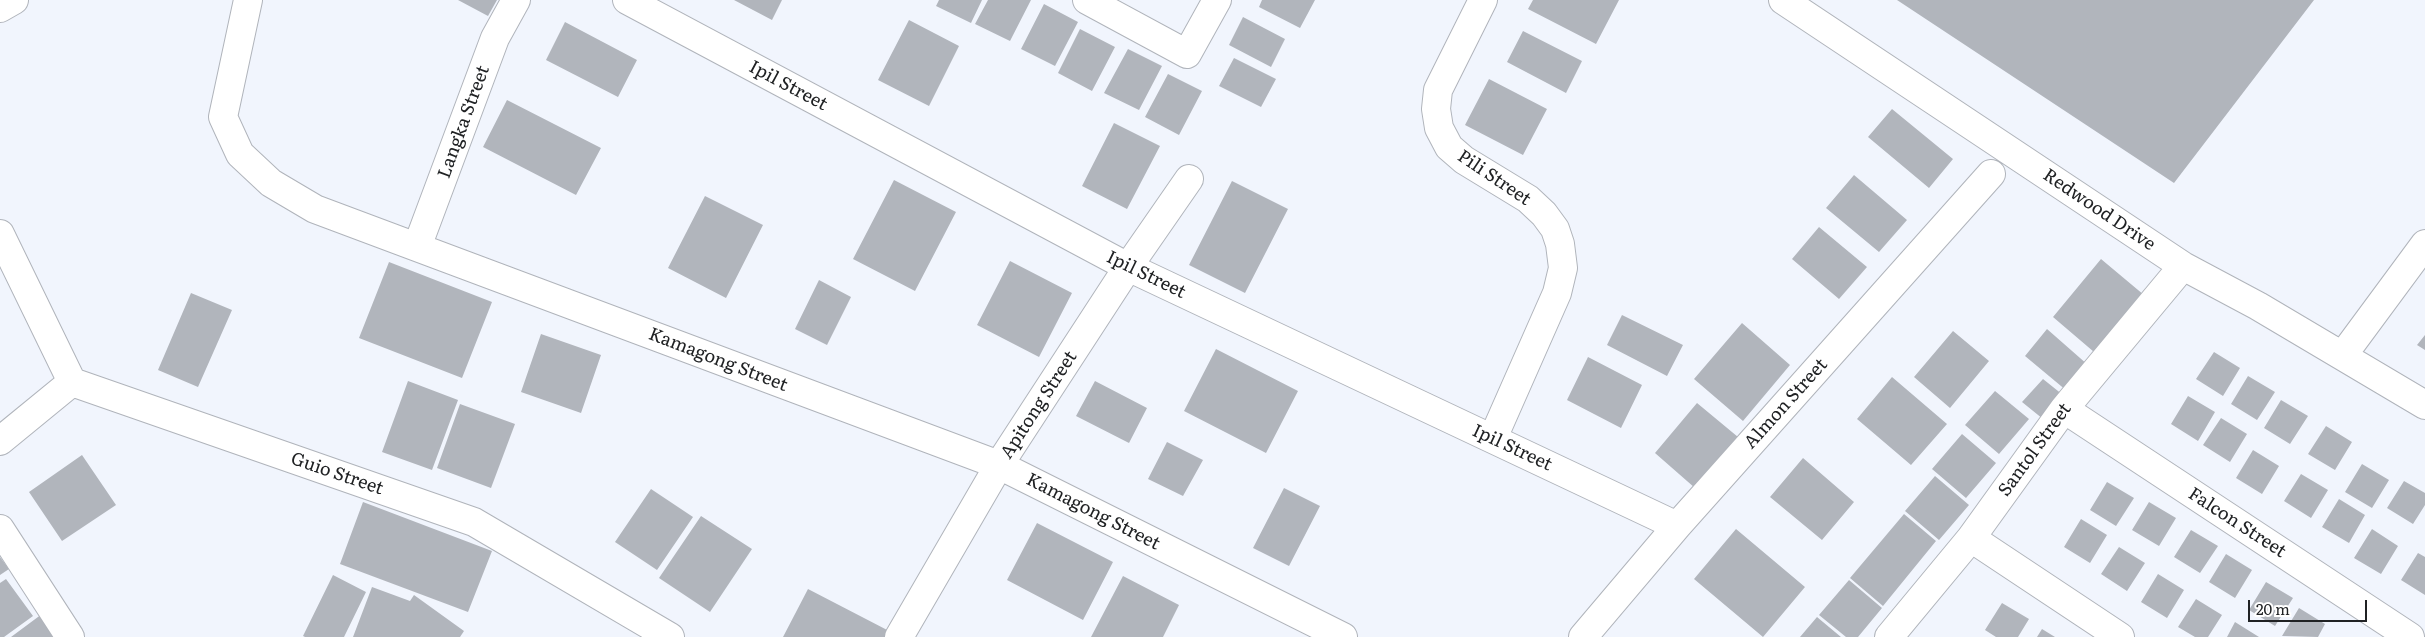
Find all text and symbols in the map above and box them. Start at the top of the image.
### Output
street label: Ipil Street [745,56,831,116]
street label: Langka Street [434,63,494,181]
street label: Pili Street [1453,146,1535,210]
street label: Redwood Drive [2039,164,2159,256]
street label: Ipil Street [1103,247,1189,303]
street label: Kamagong Street [645,324,791,396]
street label: Apitong Street [996,347,1082,463]
street label: Almon Street [1740,354,1832,454]
street label: Santol Street [1994,399,2076,501]
street label: Ipil Street [1469,420,1555,476]
street label: Guio Street [288,448,386,500]
street label: Kamagong Street [1023,469,1163,555]
street label: Falcon Street [2184,483,2290,563]
scale bar [2250,590,2369,622]
text: 20 m [2256,597,2290,620]

